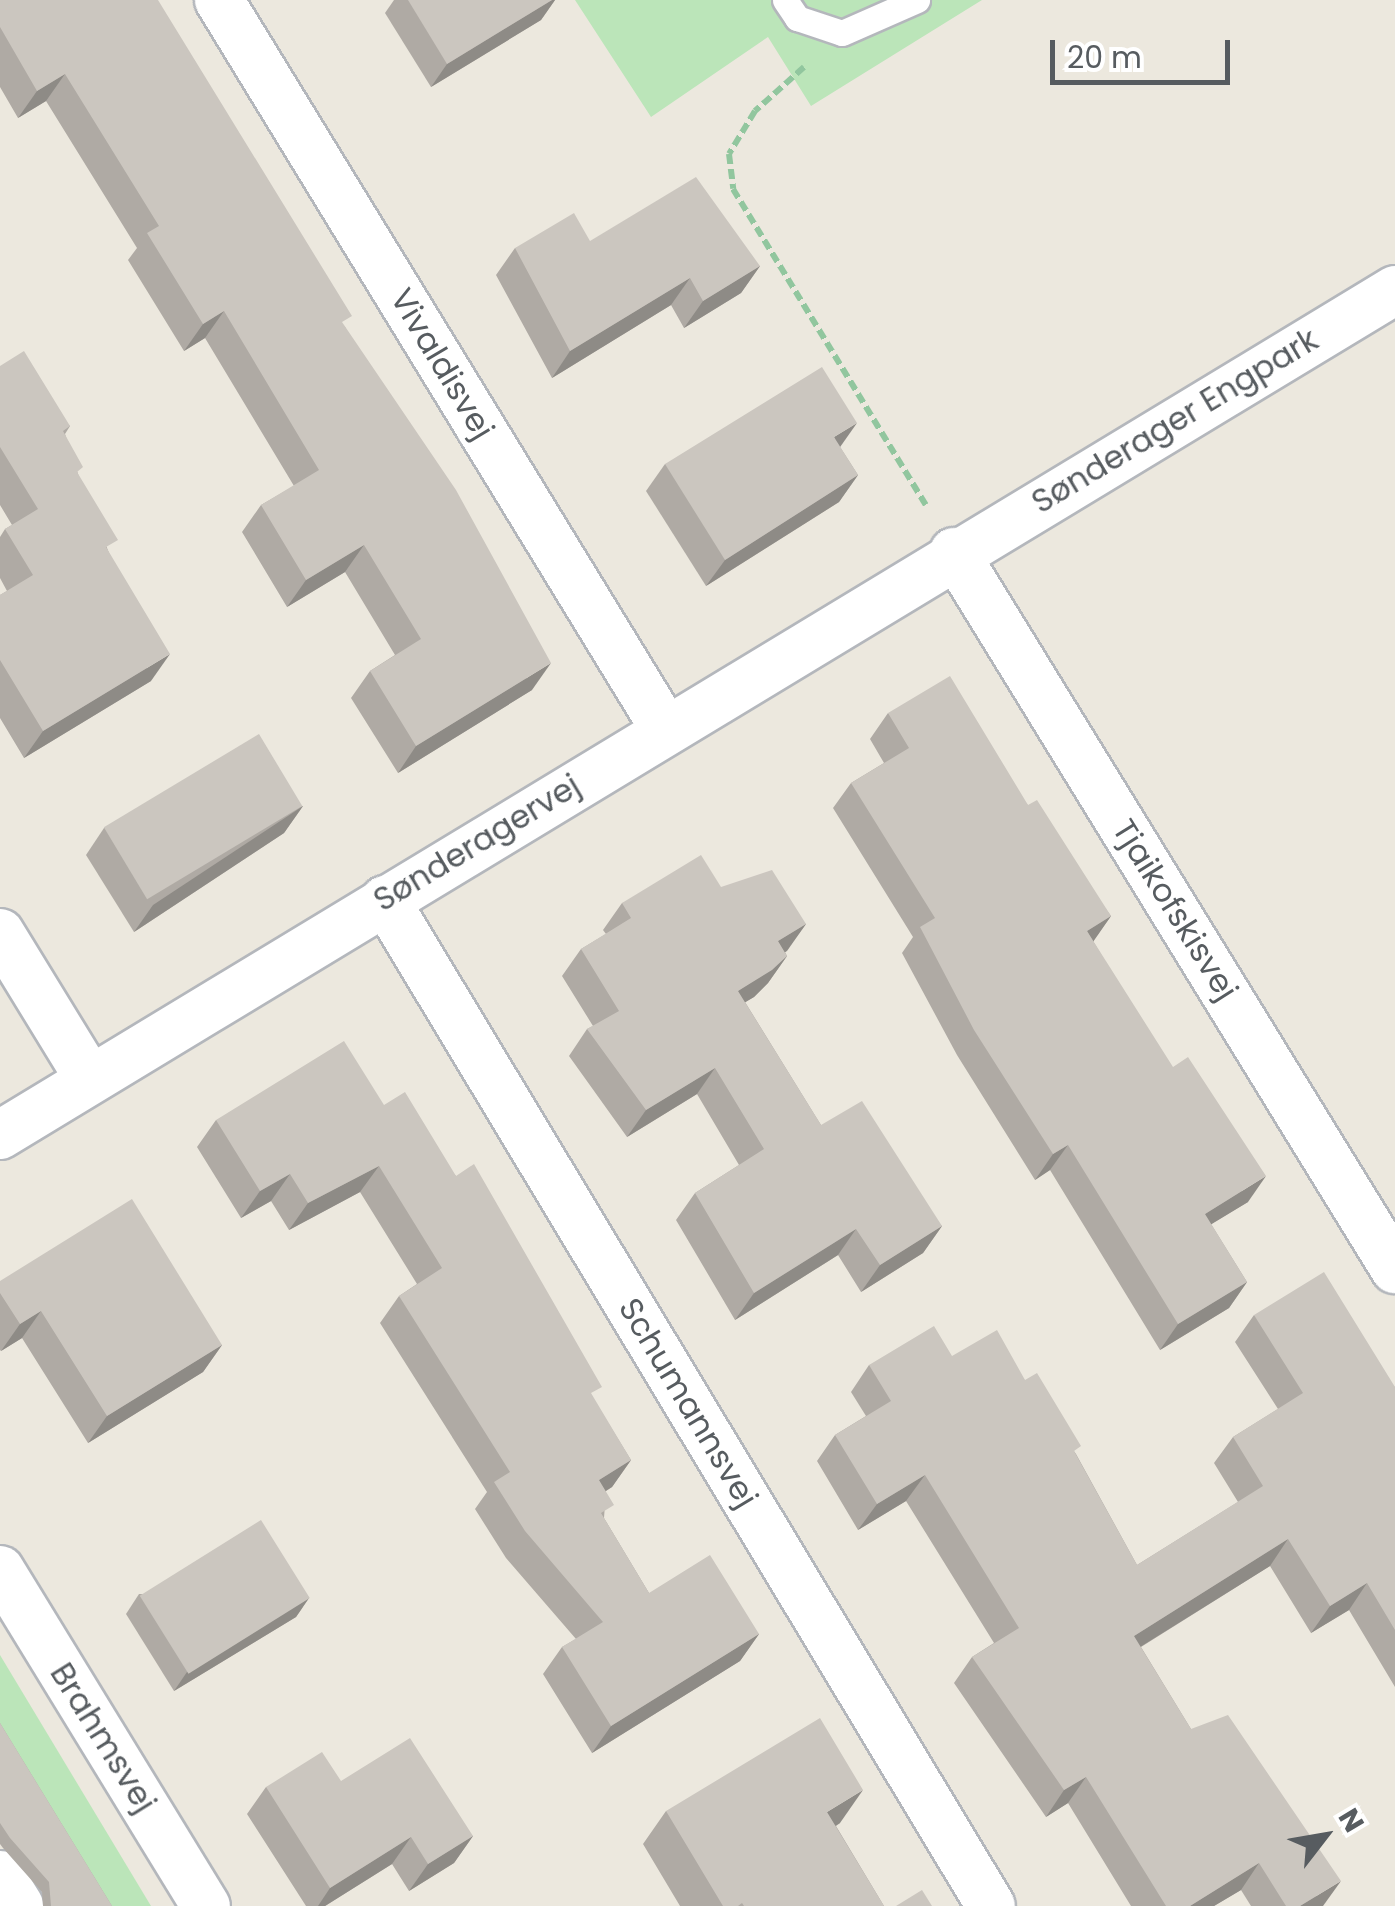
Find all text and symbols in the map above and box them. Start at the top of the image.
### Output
scale bar [1055,20,1235,82]
text: 20 m [1067,36,1142,79]
street label: Vivaldisvej [382,282,502,446]
street label: Sønderager Engpark [1025,320,1325,522]
street label: Sønderagervej [367,766,587,920]
street label: Tjaikofskisvej [1104,813,1246,1007]
street label: Schumannsvej [610,1291,766,1515]
street label: Brahmsvej [42,1656,164,1820]
north arrow [1275,1786,1375,1886]
text: N [1329,1801,1373,1839]

